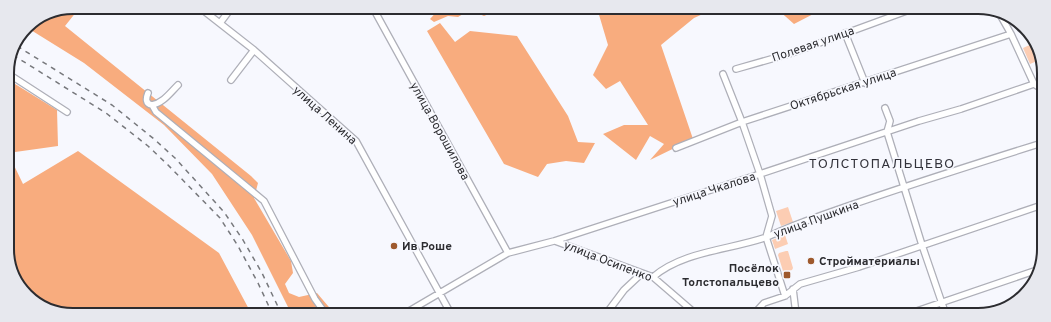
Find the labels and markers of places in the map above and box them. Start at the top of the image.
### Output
place label: Ив Роше [402,239,452,255]
marker: Ив Роше [389,241,399,251]
place label: Стройматериалы [819,254,920,270]
marker: Стройматериалы [806,256,816,266]
place label: Посёлок Толстопальцево [682,261,779,291]
marker: Посёлок Толстопальцево [782,270,792,280]

